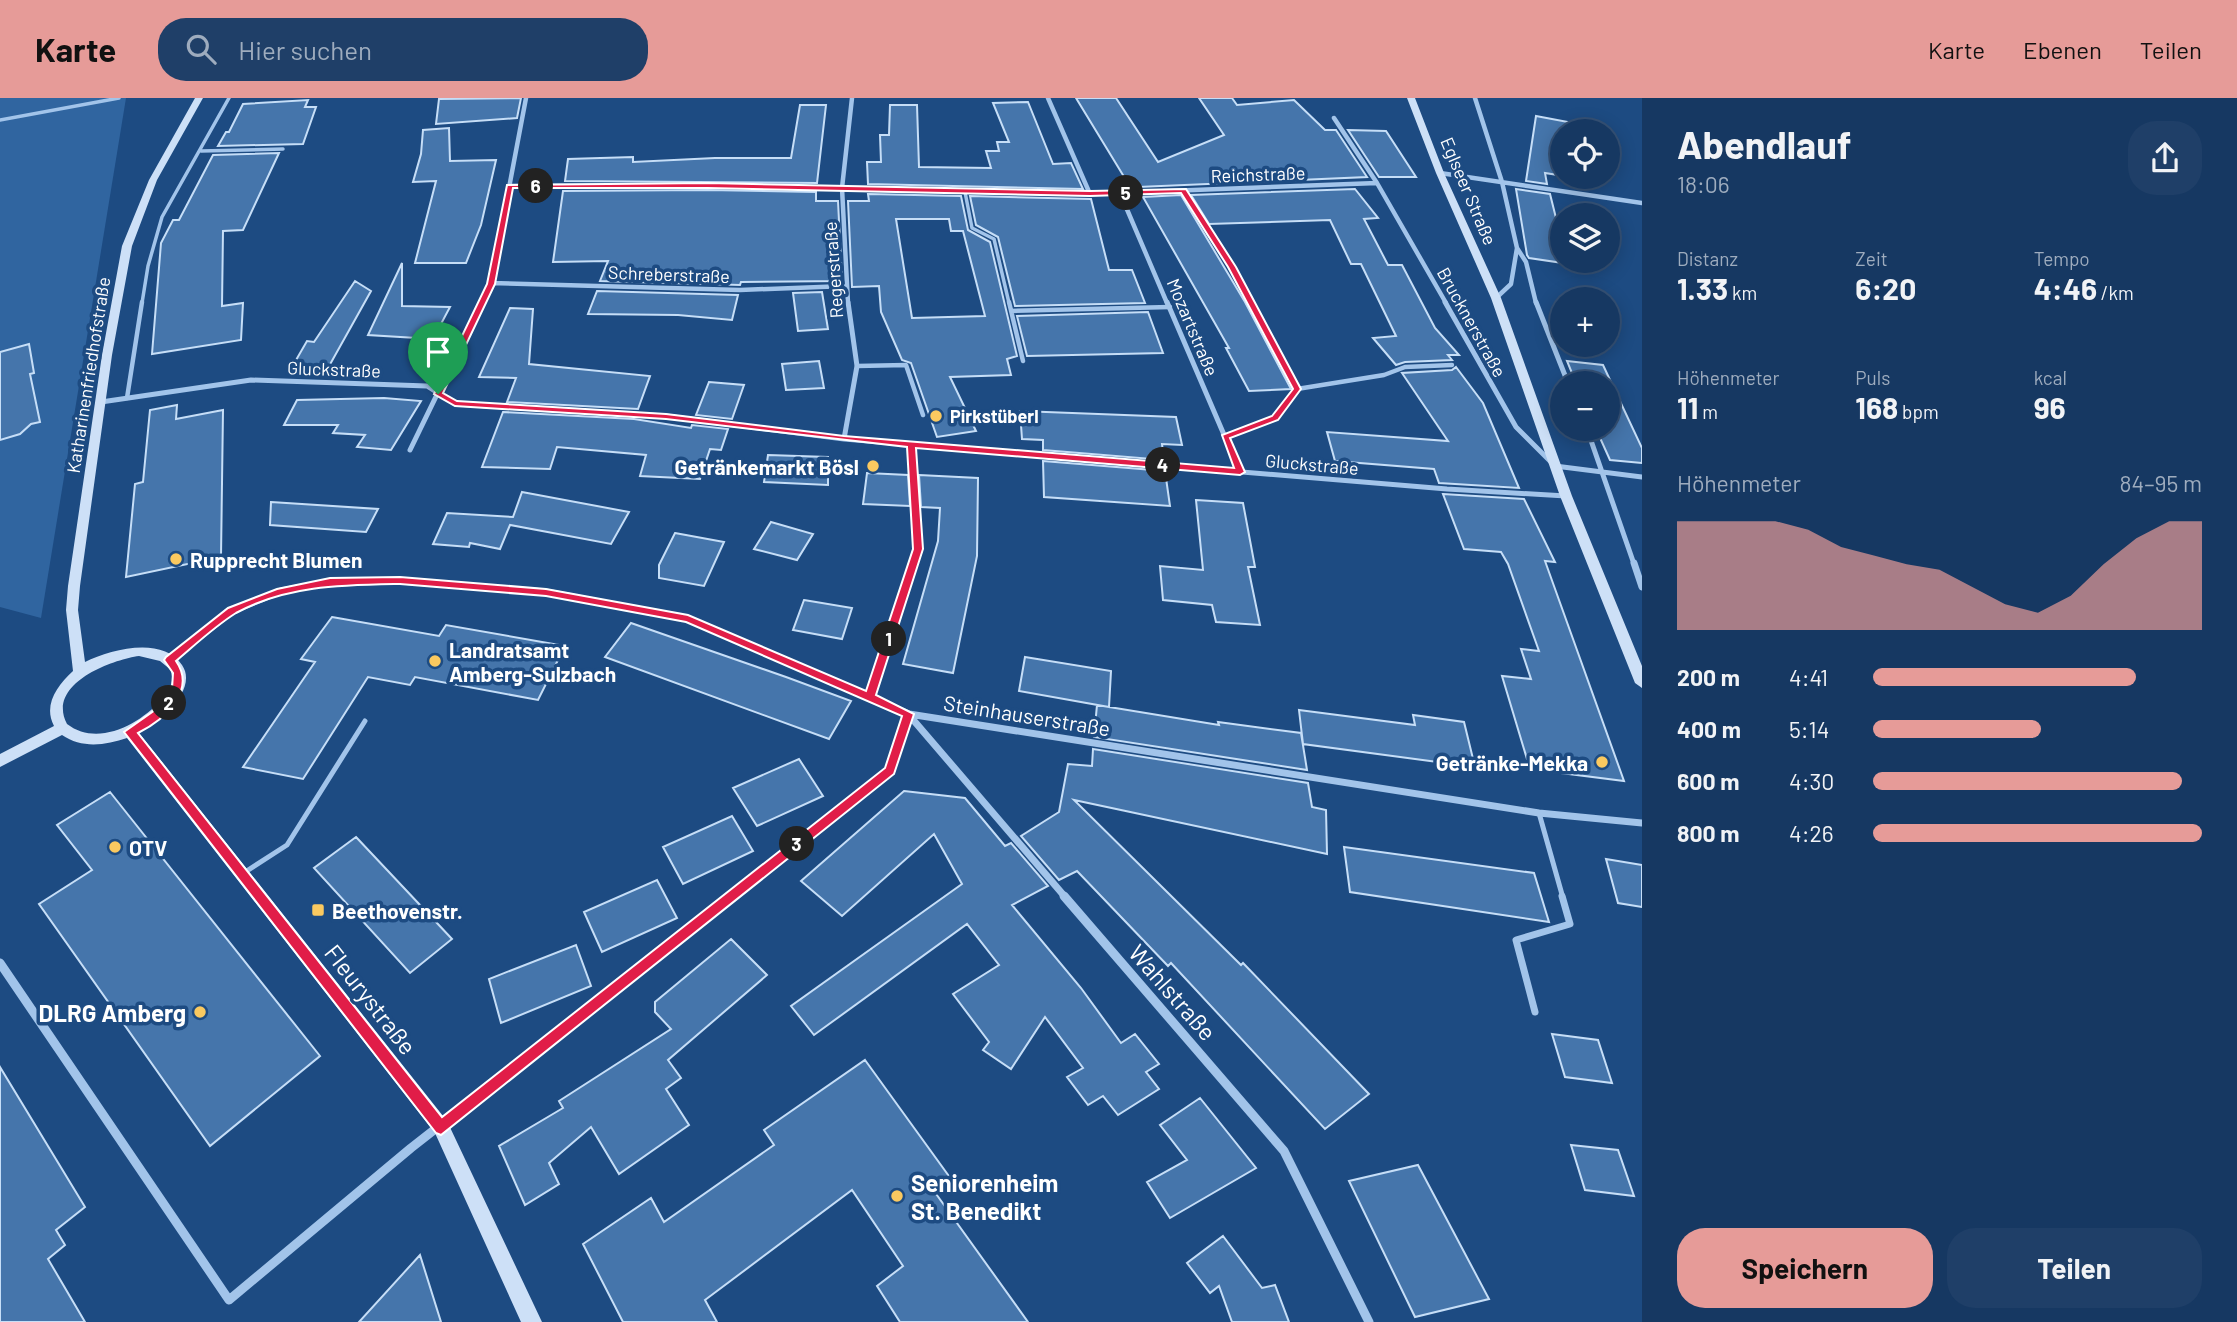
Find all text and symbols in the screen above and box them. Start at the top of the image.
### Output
search box [158,18,648,81]
text: Karte [35,29,116,69]
icon: search [182,30,220,68]
text: Hier suchen [238,34,372,65]
text: Karte [1928,35,1985,64]
text: Ebenen [2023,35,2102,64]
text: Teilen [2140,35,2202,64]
map controls [1550,119,1620,441]
button: locate [1550,119,1620,189]
text: Abendlauf [1677,121,1852,167]
button: share [2128,121,2202,195]
street label: Eglseer Straße [1436,134,1502,248]
street label: Reichstraße [1210,161,1306,187]
pin: 6 [518,168,554,204]
text: 18:06 [1677,170,1730,198]
text: 6 [530,174,541,197]
pin: 5 [1108,176,1144,210]
text: 5 [1120,181,1131,204]
button: layers [1550,203,1620,273]
street label: Regerstraße [819,221,847,319]
text: Distanz [1677,247,1738,270]
text: Zeit [1855,247,1888,270]
text: Tempo [2034,247,2090,270]
street label: Schreberstraße [608,261,730,287]
street label: Brucknerstraße [1433,263,1511,381]
text: 1.33 [1677,270,1728,306]
text: 6:20 [1855,270,1916,306]
text: 4:46 [2034,270,2097,306]
street label: Katharinenfriedhofstraße [62,275,114,475]
street label: Mozartstraße [1163,275,1223,379]
text: km [1728,281,1757,304]
text: /km [2097,281,2134,304]
button: + [1550,287,1620,357]
pin [408,322,468,394]
icon: arrive [419,333,457,371]
street label: Gluckstraße [287,356,381,382]
text: Höhenmeter [1677,366,1779,389]
text: Puls [1855,366,1890,389]
text: kcal [2034,366,2067,389]
button: − [1550,371,1620,441]
text: 11 [1677,389,1698,425]
text: 168 [1855,389,1898,425]
text: 96 [2034,389,2066,425]
text: m [1698,400,1718,423]
text: bpm [1898,400,1939,423]
place label: Pirkstüberl [950,405,1039,427]
marker: Pirkstüberl [928,408,944,424]
pin: 4 [1146,448,1180,482]
street label: Gluckstraße [1264,449,1360,479]
text: 4 [1157,453,1168,476]
place label: Getränkemarkt Bösl [675,454,859,479]
marker: Getränkemarkt Bösl [865,458,881,474]
text: Höhenmeter [1677,469,1801,497]
text: 84–95 m [2120,469,2202,497]
place label: Rupprecht Blumen [190,547,362,572]
marker: Rupprecht Blumen [168,551,184,567]
pin: 1 [872,622,906,656]
text: 1 [885,627,892,650]
place label: Landratsamt Amberg-Sulzbach [449,637,616,686]
marker: Landratsamt Amberg-Sulzbach [427,653,443,669]
text: 200 m [1677,663,1740,691]
text: 4:41 [1789,663,1828,691]
pin: 2 [152,686,186,720]
street label: Steinhauserstraße [942,689,1112,741]
text: 2 [163,691,174,714]
text: 400 m [1677,715,1741,743]
text: 5:14 [1789,715,1829,743]
place label: Getränke-Mekka [1436,750,1588,775]
marker: Getränke-Mekka [1594,754,1610,770]
text: 600 m [1677,767,1739,795]
text: 4:30 [1789,767,1834,795]
text: 800 m [1677,819,1739,847]
text: 4:26 [1789,819,1834,847]
pin: 3 [780,826,814,862]
text: 3 [791,832,802,855]
place label: OTV [129,835,167,860]
marker: OTV [107,839,123,855]
place label: Beethovenstr. [332,898,463,923]
marker: Beethovenstr. [310,902,326,918]
street label: Fleurystraße [319,938,423,1060]
street label: Wahlstraße [1123,938,1223,1046]
place label: DLRG Amberg [38,998,186,1027]
marker: DLRG Amberg [192,1004,208,1020]
place label: Seniorenheim St. Benedikt [911,1168,1058,1225]
marker: Seniorenheim St. Benedikt [889,1188,905,1204]
button: Speichern [1677,1228,1933,1308]
button: Teilen [1947,1228,2202,1308]

